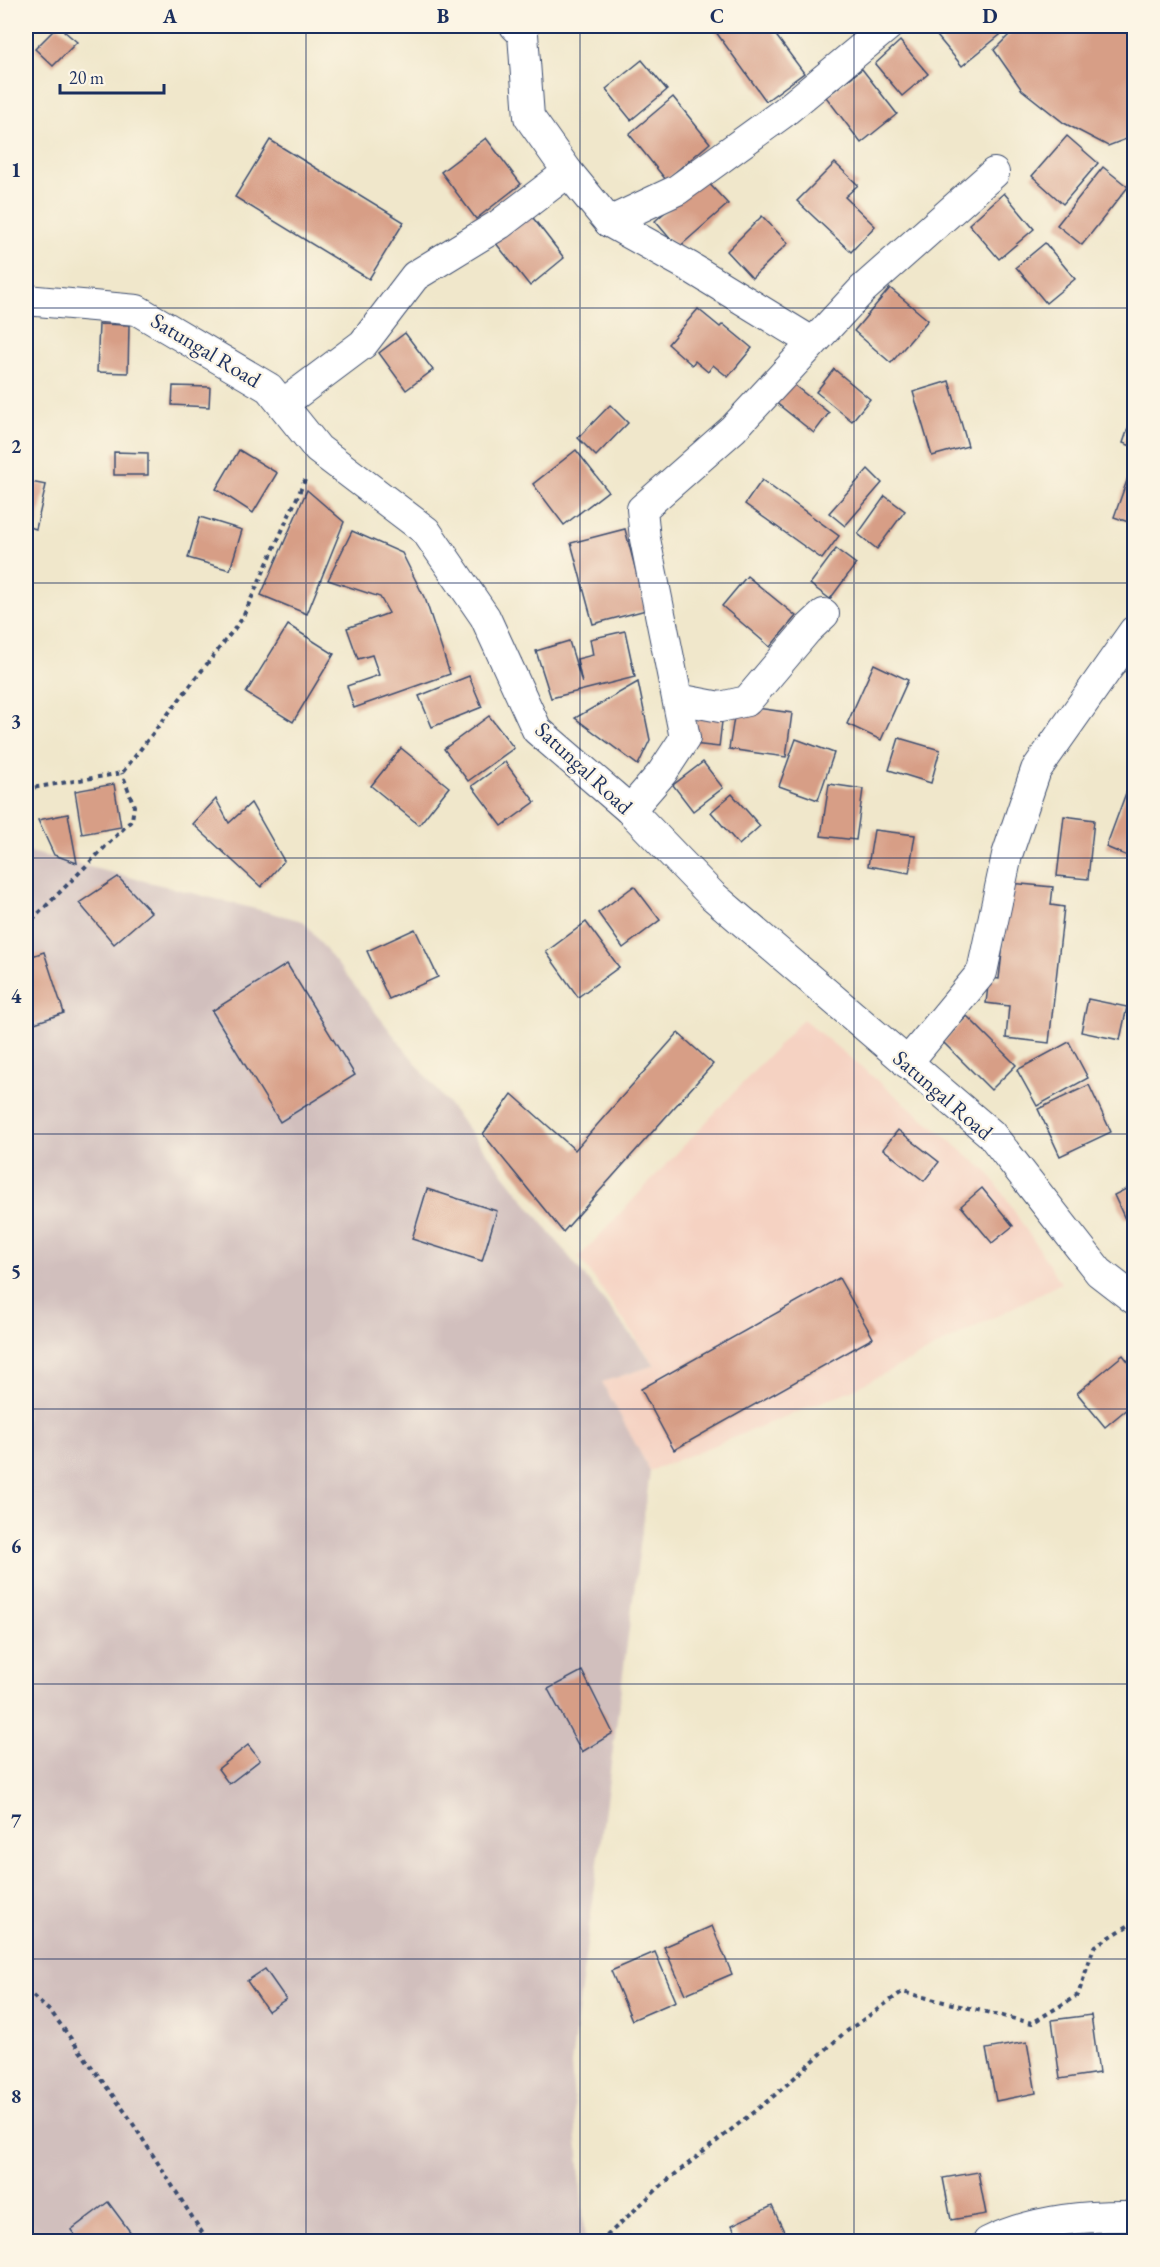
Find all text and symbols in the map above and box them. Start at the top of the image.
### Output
text: A [162,3,178,29]
text: B [437,3,449,29]
text: C [710,3,724,29]
text: D [982,3,998,29]
scale bar [60,57,164,95]
text: 20 m [69,66,104,89]
text: 1 [11,157,21,183]
street label: Satungal Road [146,306,267,395]
text: 2 [11,433,22,459]
text: 3 [11,708,21,734]
street label: Satungal Road [529,715,640,821]
text: 4 [11,983,22,1009]
street label: Satungal Road [887,1044,1000,1147]
text: 5 [11,1258,21,1284]
text: 6 [11,1533,22,1559]
text: 7 [11,1808,22,1834]
text: 8 [11,2083,21,2109]

